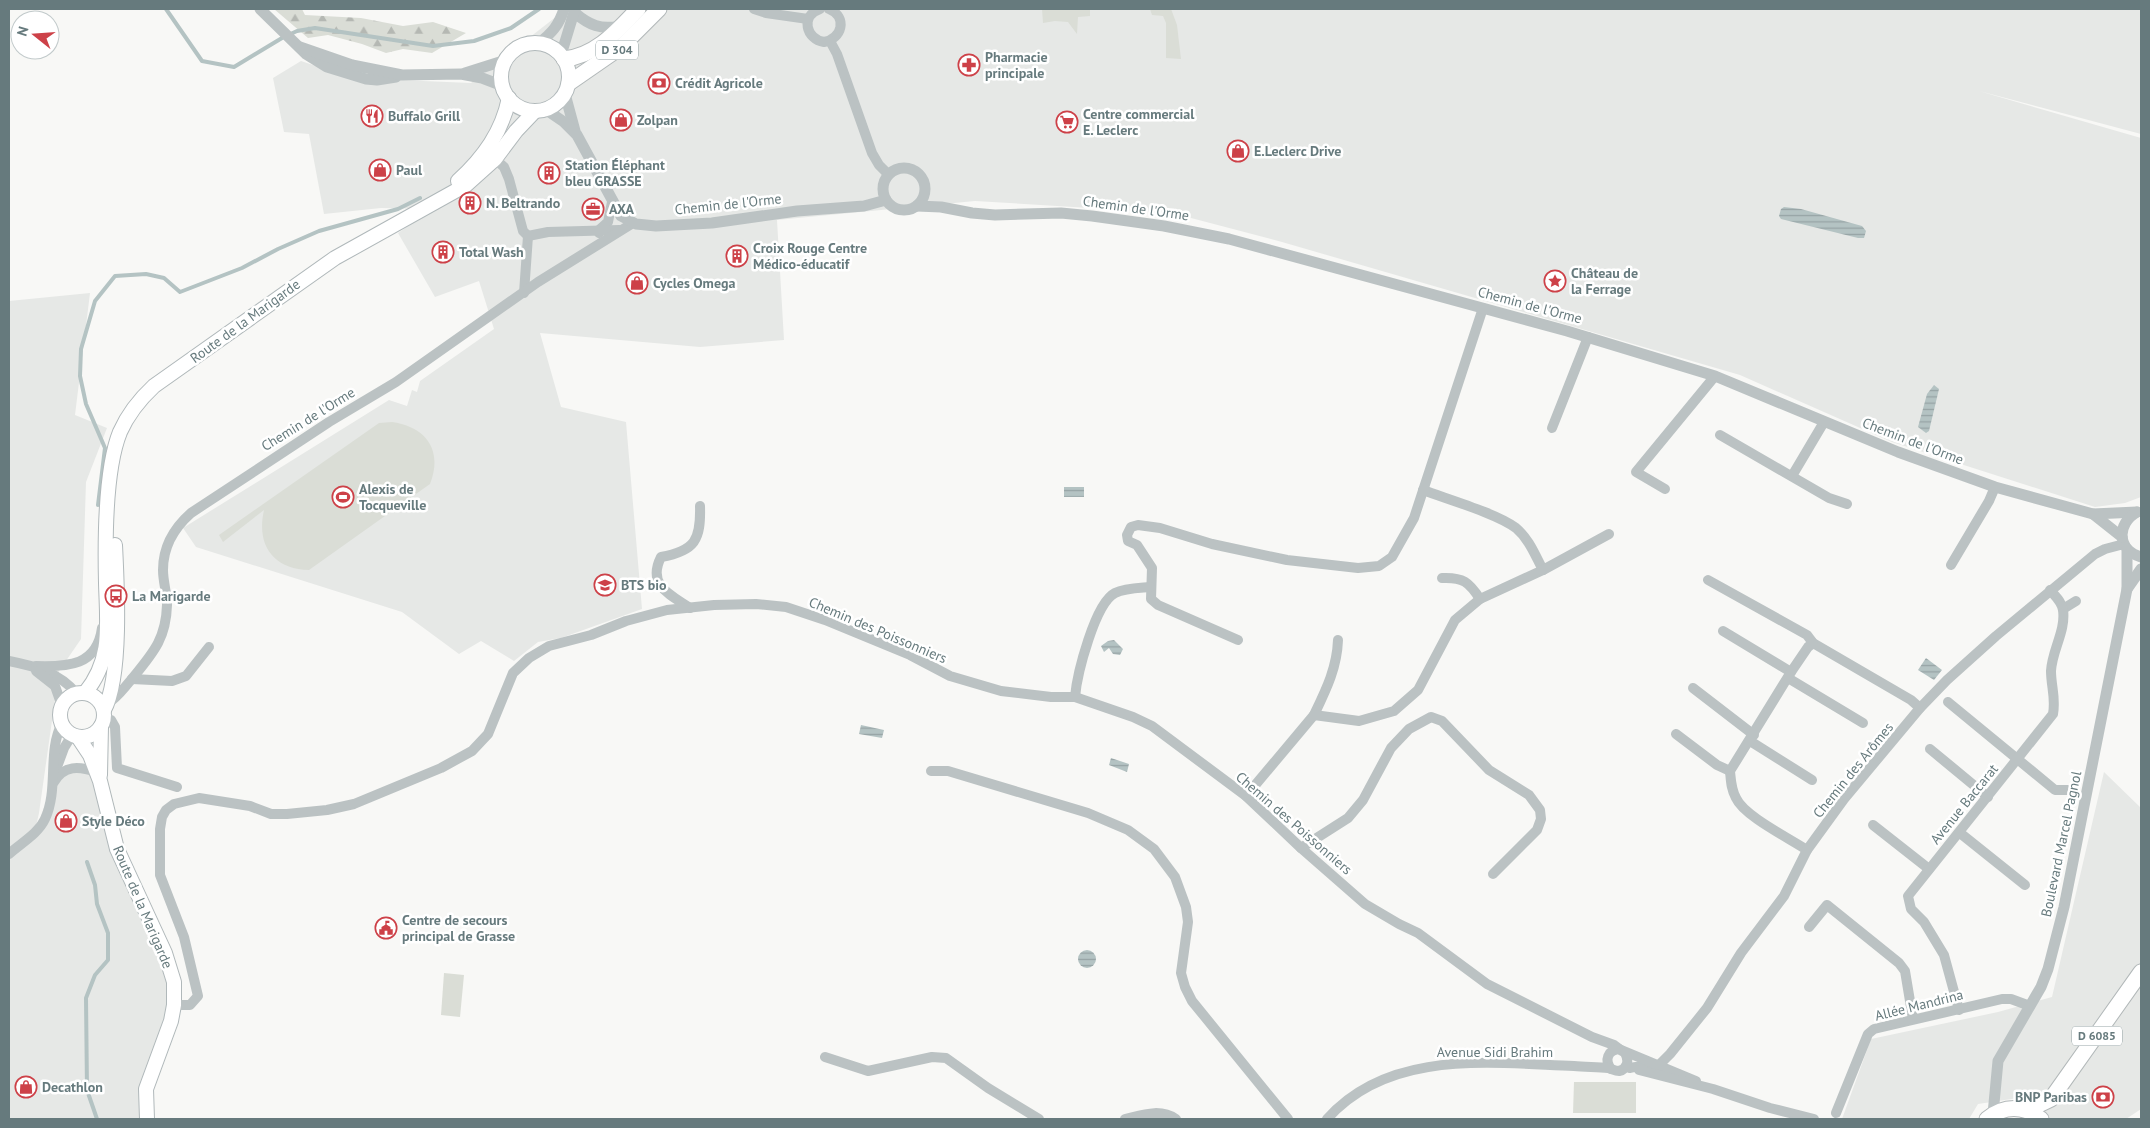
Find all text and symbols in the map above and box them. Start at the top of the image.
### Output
north arrow [10,10,60,60]
text: N [13,24,33,38]
road number: D 304 [596,40,638,60]
place label: Pharmacie principale [985,48,1048,82]
pharmacy icon: Pharmacie principale [957,53,981,77]
bank icon: Crédit Agricole [647,71,671,95]
place label: Crédit Agricole [675,74,763,92]
restaurant icon: Buffalo Grill [360,104,384,128]
place label: Centre commercial E. Leclerc [1083,105,1195,139]
place label: Buffalo Grill [388,107,461,125]
shop icon: Zolpan [609,108,633,132]
supermarket icon: Centre commercial E. Leclerc [1055,110,1079,134]
place label: Zolpan [637,111,678,129]
shop icon: E.Leclerc Drive [1226,139,1250,163]
place label: E.Leclerc Drive [1254,142,1341,160]
place label: Station Éléphant bleu GRASSE [565,156,665,190]
shop icon: Paul [368,158,392,182]
place label: Paul [396,161,423,179]
building icon: Station Éléphant bleu GRASSE [537,161,561,185]
street label: Chemin de l'Orme [674,189,782,219]
building icon: N. Beltrando [458,191,482,215]
street label: Chemin de l'Orme [1082,192,1190,224]
place label: N. Beltrando [486,194,561,212]
office icon: AXA [581,197,605,221]
place label: AXA [609,200,634,218]
place label: Croix Rouge Centre Médico-éducatif [753,239,867,273]
building icon: Total Wash [431,240,455,264]
place label: Total Wash [459,243,524,261]
building icon: Croix Rouge Centre Médico-éducatif [725,244,749,268]
place label: Château de la Ferrage [1571,264,1638,298]
place icon: Château de la Ferrage [1543,269,1567,293]
shop icon: Cycles Omega [625,271,649,295]
place label: Cycles Omega [653,274,735,292]
street label: Route de la Marigarde [186,275,304,367]
street label: Chemin de l'Orme [1476,282,1584,328]
street label: Chemin de l'Orme [258,383,358,455]
street label: Chemin de l'Orme [1860,413,1966,469]
place label: Alexis de Tocqueville [359,480,426,514]
sports icon: Alexis de Tocqueville [331,485,355,509]
school or university icon: BTS bio [593,573,617,597]
place label: BTS bio [621,576,667,594]
bus stop icon: La Marigarde [104,584,128,608]
place label: La Marigarde [132,587,211,605]
street label: Chemin des Poissonniers [806,593,950,667]
street label: Chemin des Arômes [1809,718,1897,821]
street label: Avenue Baccarat [1926,760,2002,848]
street label: Chemin des Poissonniers [1232,768,1356,878]
street label: Boulevard Marcel Pagnol [2037,769,2085,919]
shop icon: Style Déco [54,809,78,833]
place label: Style Déco [82,812,145,830]
street label: Route de la Marigarde [109,843,177,971]
place label: Centre de secours principal de Grasse [402,911,515,945]
public building icon: Centre de secours principal de Grasse [374,916,398,940]
street label: Allée Mandrina [1873,985,1965,1025]
road number: D 6085 [2072,1026,2122,1046]
street label: Avenue Sidi Brahim [1437,1043,1553,1061]
shop icon: Decathlon [14,1075,38,1099]
place label: Decathlon [42,1078,103,1096]
bank icon: BNP Paribas [2091,1085,2115,1109]
place label: BNP Paribas [2015,1088,2087,1106]

